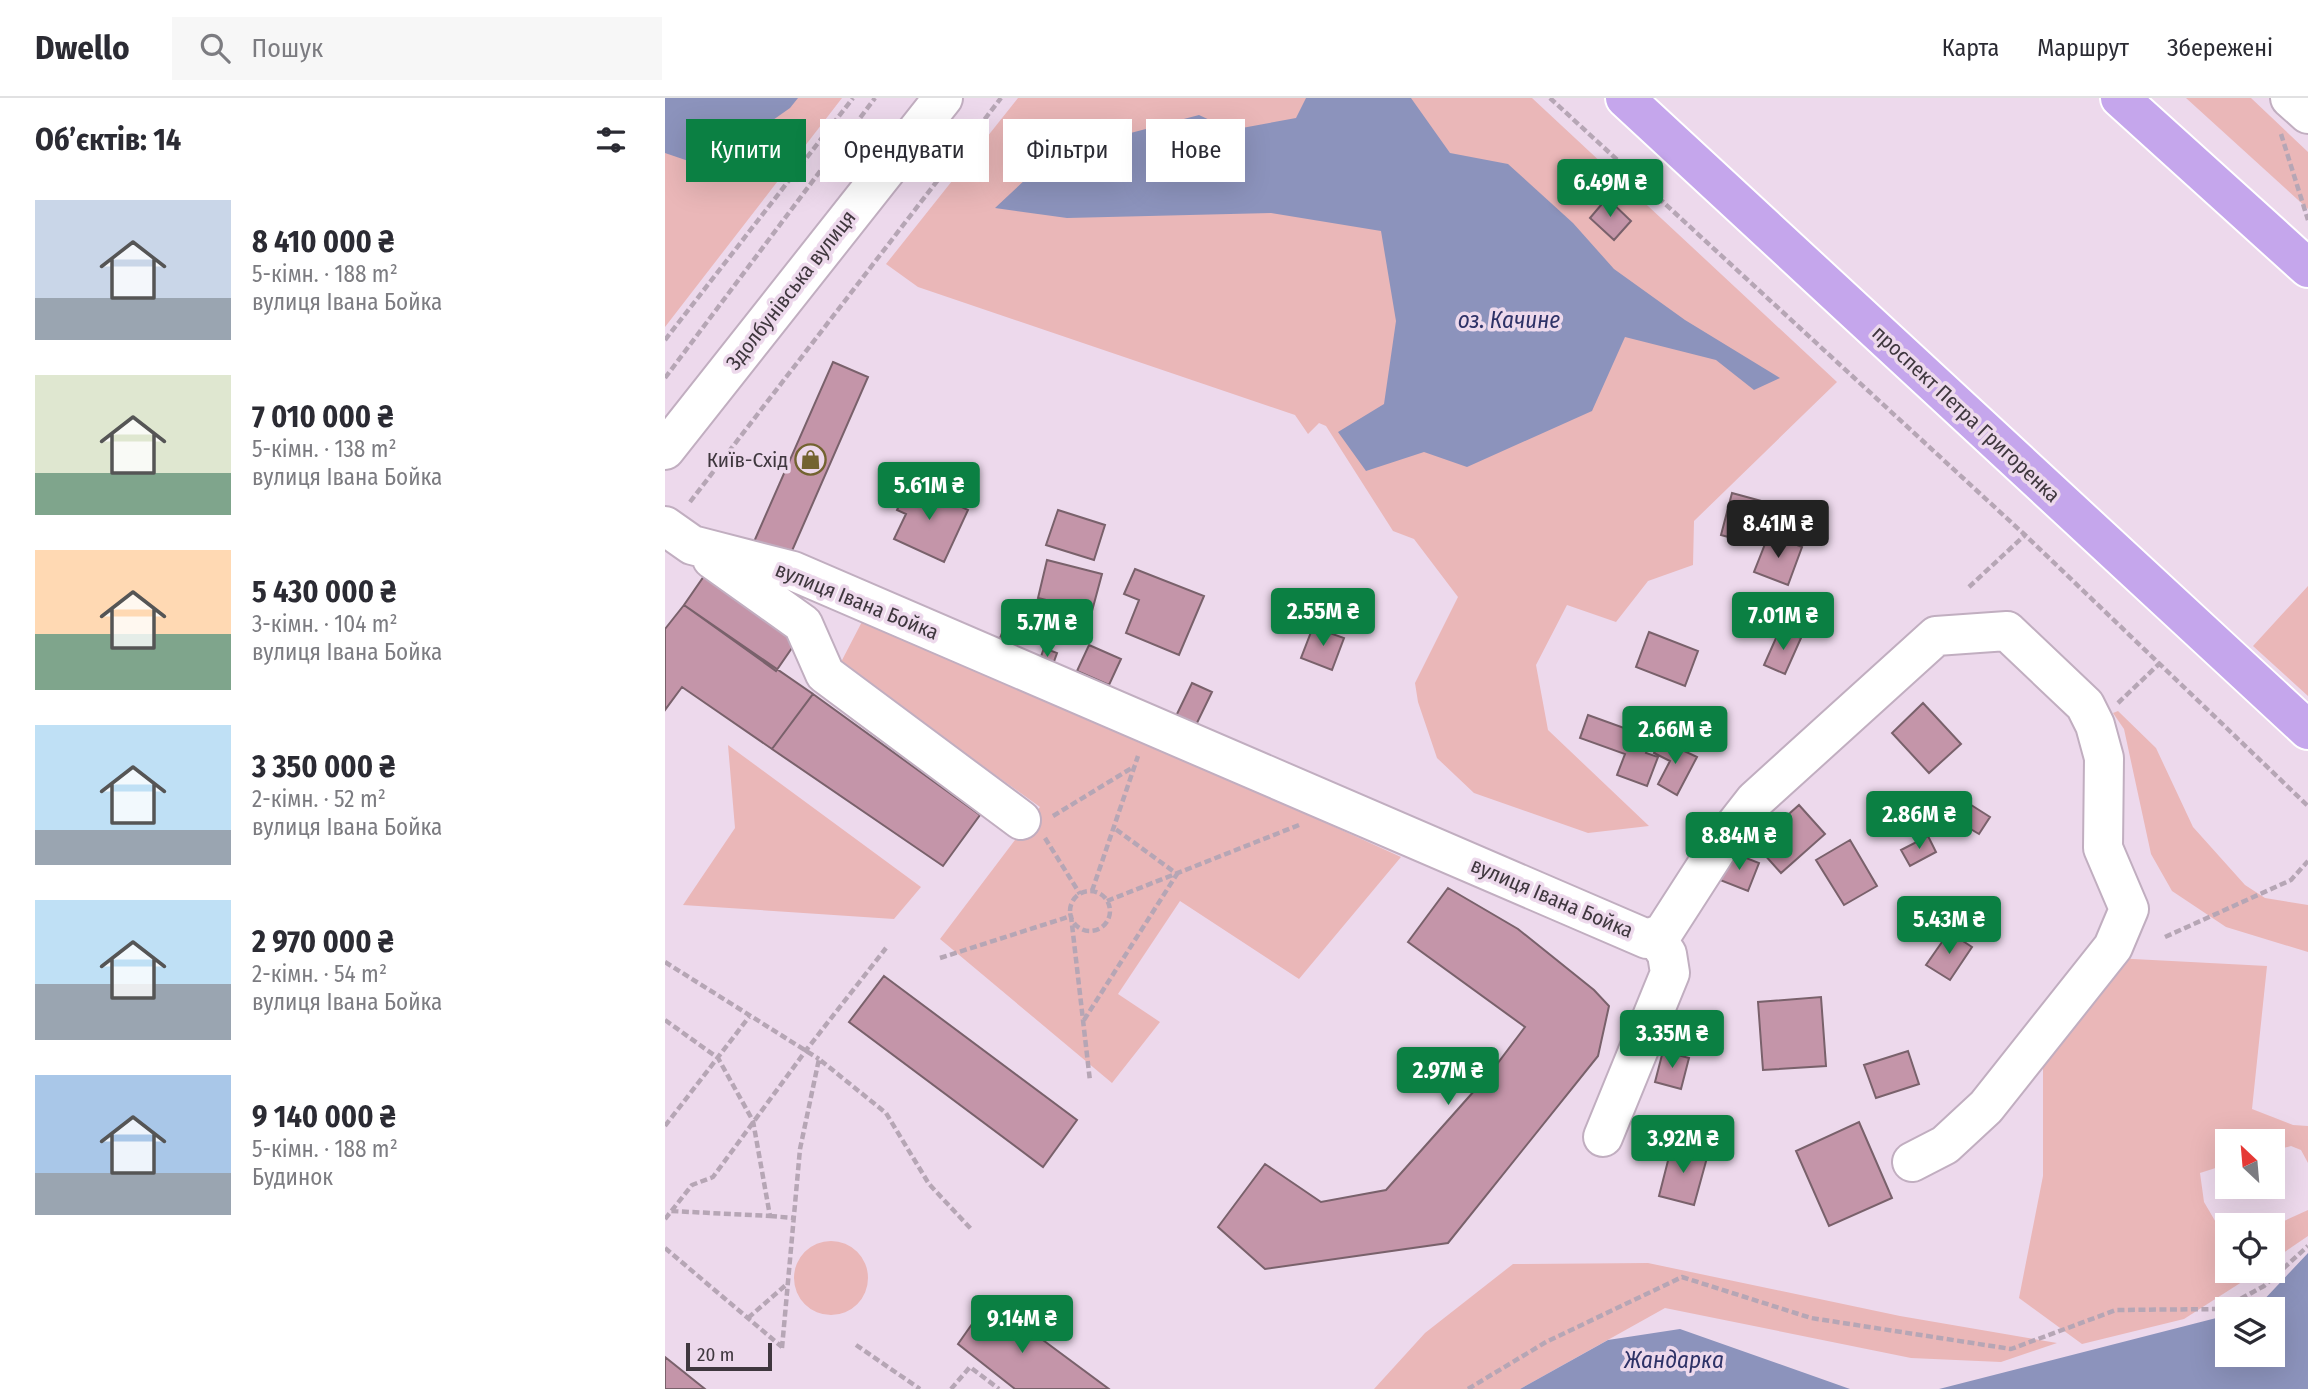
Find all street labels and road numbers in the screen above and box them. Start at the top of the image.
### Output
street label: Здолбунівська вулиця [720,205,862,375]
street label: проспект Петра Григоренка [1867,320,2065,508]
street label: вулиця Івана Бойка [772,556,942,646]
street label: вулиця Івана Бойка [1467,852,1637,944]

